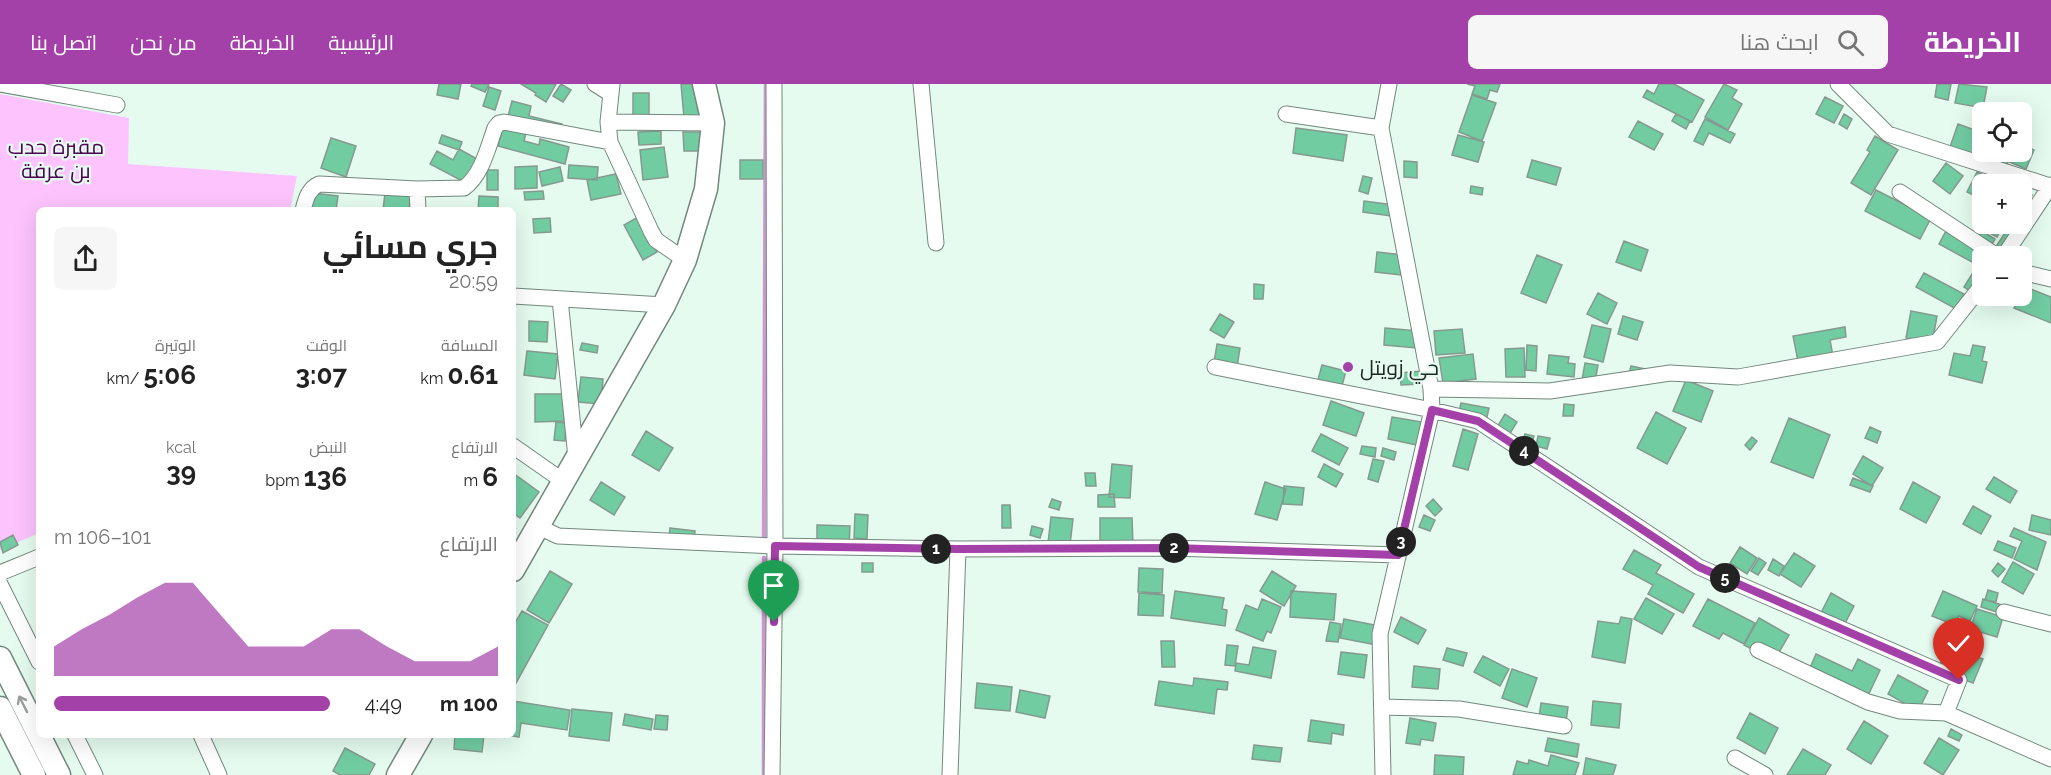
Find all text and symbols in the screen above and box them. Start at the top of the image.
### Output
search box [1468,15,1888,69]
icon: search [1834,26,1867,59]
text: الخريطة [1924,26,2021,59]
text: ابحث هنا [1740,29,1819,55]
text: اتصل بنا [30,30,97,55]
text: من نحن [130,30,197,55]
text: الخريطة [230,30,295,55]
text: الرئيسية [328,30,394,55]
map controls [1972,102,2032,306]
button: locate [1972,102,2032,162]
park label: مقبرة حدب بن عرفة [8,134,104,184]
button: + [1972,174,2032,234]
button: share [54,227,117,290]
text: جري مسائي [323,227,498,266]
button: − [1972,246,2032,306]
text: 20:59 [449,269,498,293]
text: الوتيرة [155,336,196,355]
text: الوقت [306,336,347,355]
text: المسافة [441,336,498,355]
place label: حي زويتل [1360,355,1439,384]
text: 5:06 [143,360,196,390]
text: 3:07 [296,360,347,390]
text: 0.61 [448,360,498,390]
marker: حي زويتل [1341,360,1355,374]
text: /km [106,369,143,388]
text: km [420,369,448,388]
pin: 4 [1509,436,1539,466]
text: kcal [166,438,196,457]
text: النبض [309,438,347,457]
text: الارتفاع [451,438,498,457]
text: 4 [1519,441,1529,460]
text: 39 [166,457,196,487]
text: 136 [304,462,347,492]
text: 6 [482,462,498,492]
text: bpm [265,471,304,490]
text: m [463,471,482,490]
text: 101–106 m [54,525,151,549]
pin: 3 [1386,527,1416,557]
text: الارتفاع [439,532,498,556]
text: 3 [1397,532,1405,551]
pin: 2 [1159,533,1189,563]
pin: 1 [921,534,951,564]
text: 2 [1169,538,1179,557]
text: 1 [932,539,940,558]
pin [748,560,799,622]
pin: 5 [1710,563,1740,593]
text: 5 [1721,568,1729,587]
icon: arrive [757,569,790,602]
pin [1933,618,1984,680]
icon: check [1942,627,1975,660]
text: 4:49 [365,692,402,716]
text: 100 m [440,692,498,716]
one-way arrow [17,696,29,713]

